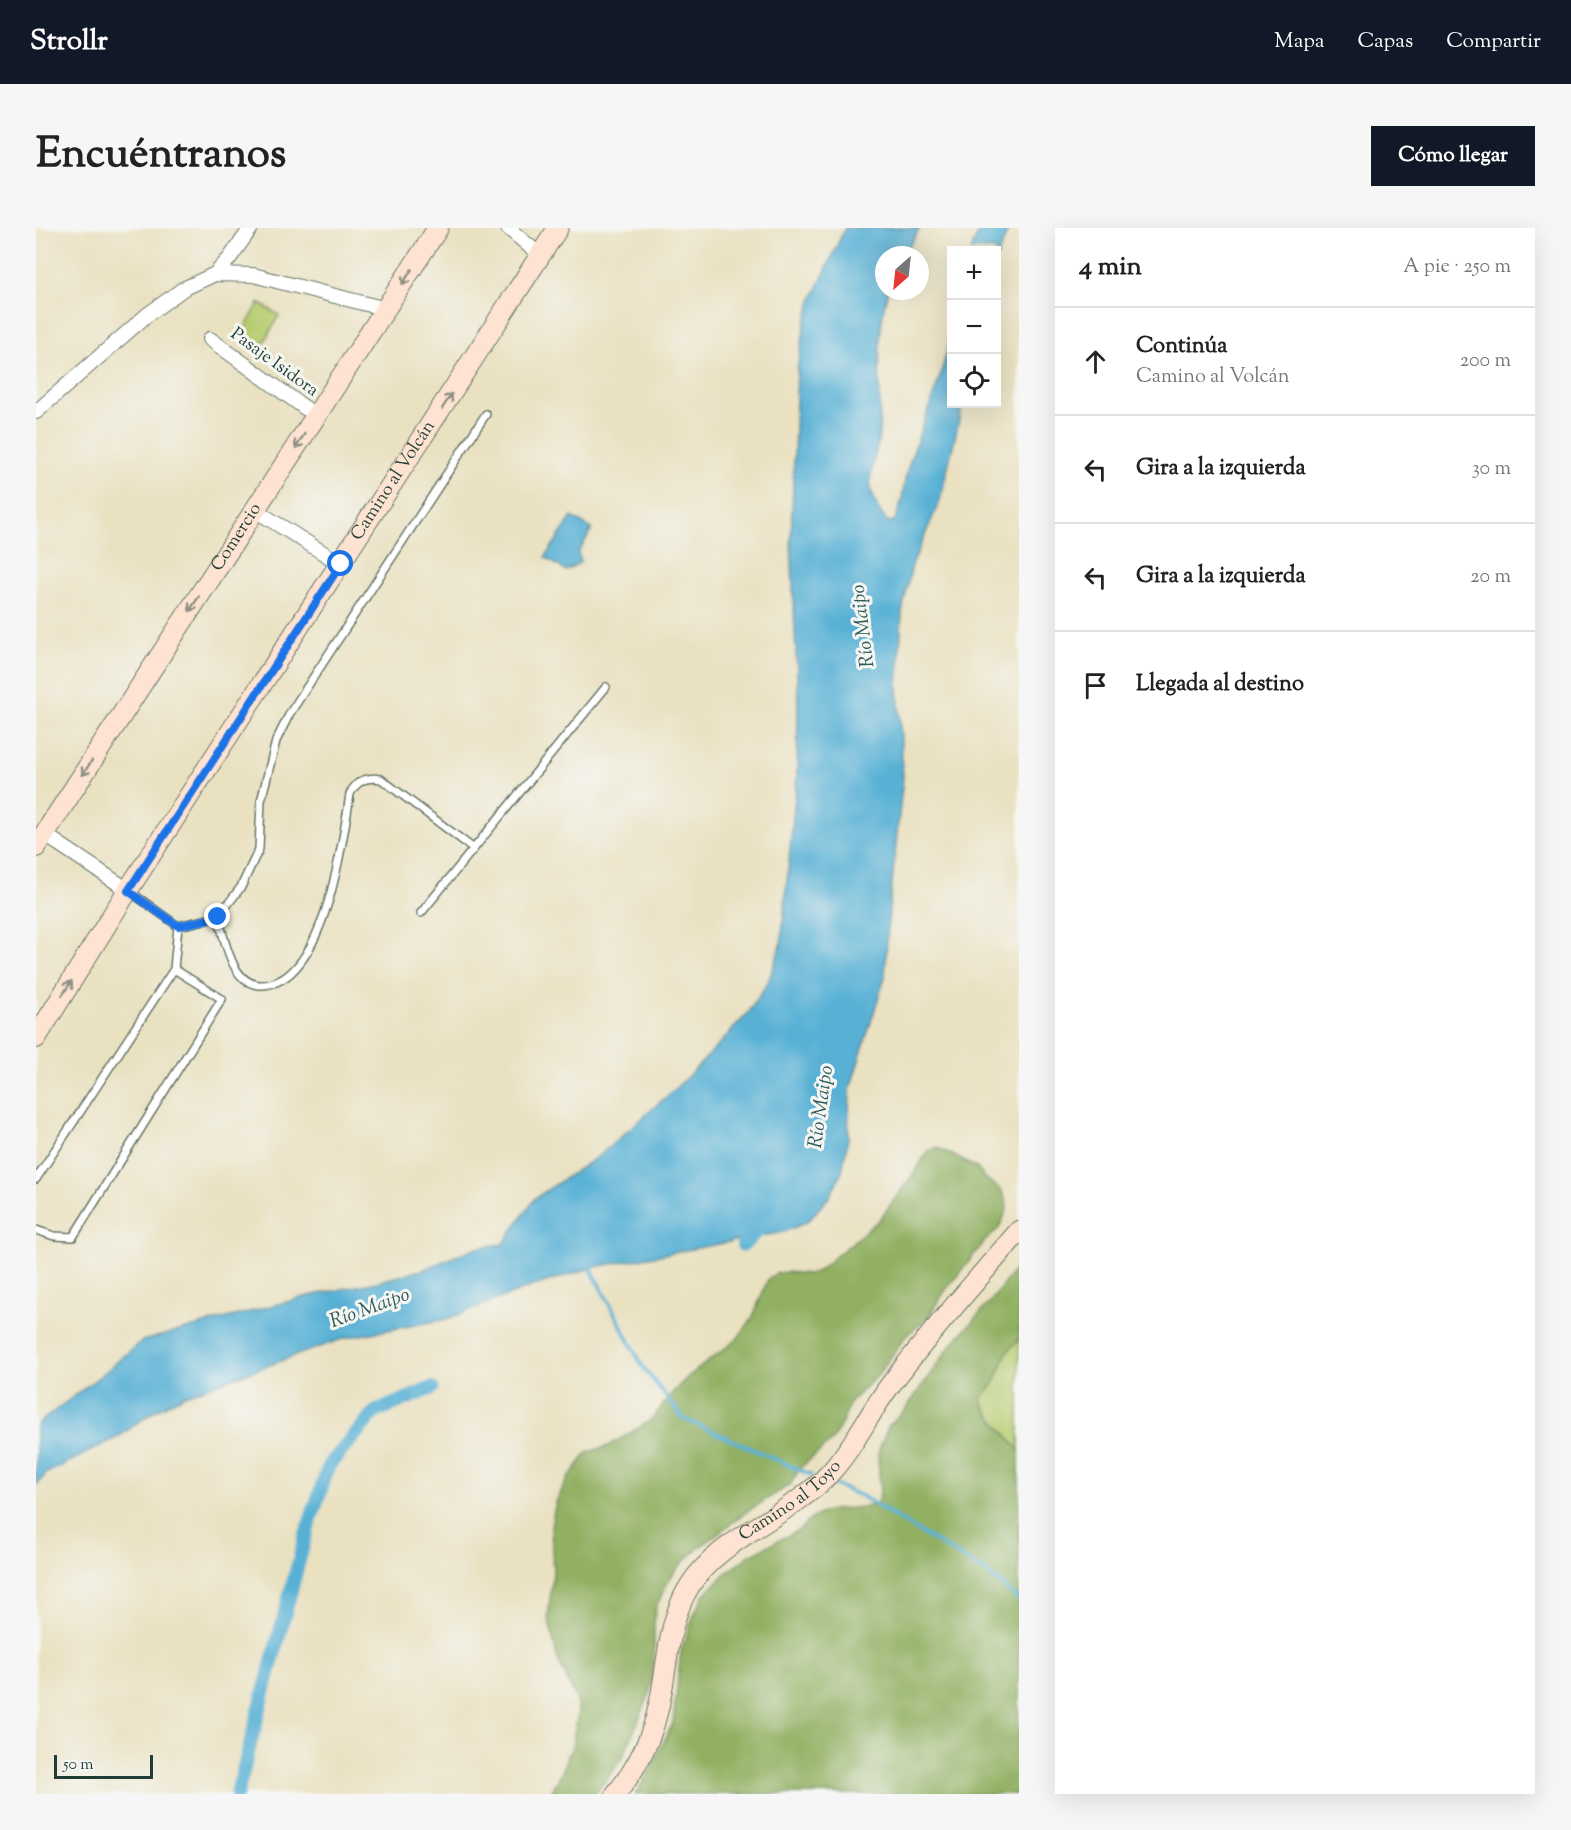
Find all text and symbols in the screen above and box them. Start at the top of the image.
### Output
text: Strollr [30,22,108,62]
text: Mapa [1274,27,1324,57]
text: Capas [1357,27,1413,57]
text: Compartir [1446,27,1541,57]
text: Encuéntranos [36,126,286,186]
button: Cómo llegar [1371,126,1535,186]
north arrow [875,246,929,300]
map controls [947,246,1001,408]
button: + [947,246,1001,300]
text: 4 min [1079,249,1142,286]
text: A pie · 250 m [1403,253,1511,282]
one-way arrow [400,269,413,286]
button: − [947,300,1001,354]
street label: Pasaje Isidora [224,322,324,404]
text: Continúa [1136,331,1227,363]
icon: ahead [1079,345,1112,378]
text: 200 m [1460,347,1511,376]
button: locate [947,354,1001,408]
text: Camino al Volcán [1136,363,1290,392]
one-way arrow [441,393,453,410]
street label: Camino al Volcán [345,416,442,546]
one-way arrow [294,432,306,449]
icon: left [1079,453,1112,486]
text: Gira a la izquierda [1136,453,1306,485]
text: 30 m [1472,455,1511,484]
street label: Comercio [205,498,269,577]
route start [327,550,353,576]
icon: left [1079,561,1112,594]
text: Gira a la izquierda [1136,561,1306,593]
text: 20 m [1470,563,1511,592]
water label: Río Maipo [845,583,883,669]
one-way arrow [188,595,200,612]
icon: arrive [1079,669,1112,702]
text: Llegada al destino [1136,669,1304,701]
one-way arrow [81,759,94,776]
route end [204,903,230,929]
one-way arrow [62,980,74,997]
water label: Río Maipo [802,1064,842,1150]
water label: Río Maipo [326,1281,414,1337]
street label: Camino al Toyo [734,1455,848,1548]
scale bar [54,1752,153,1780]
text: 50 m [63,1754,94,1777]

